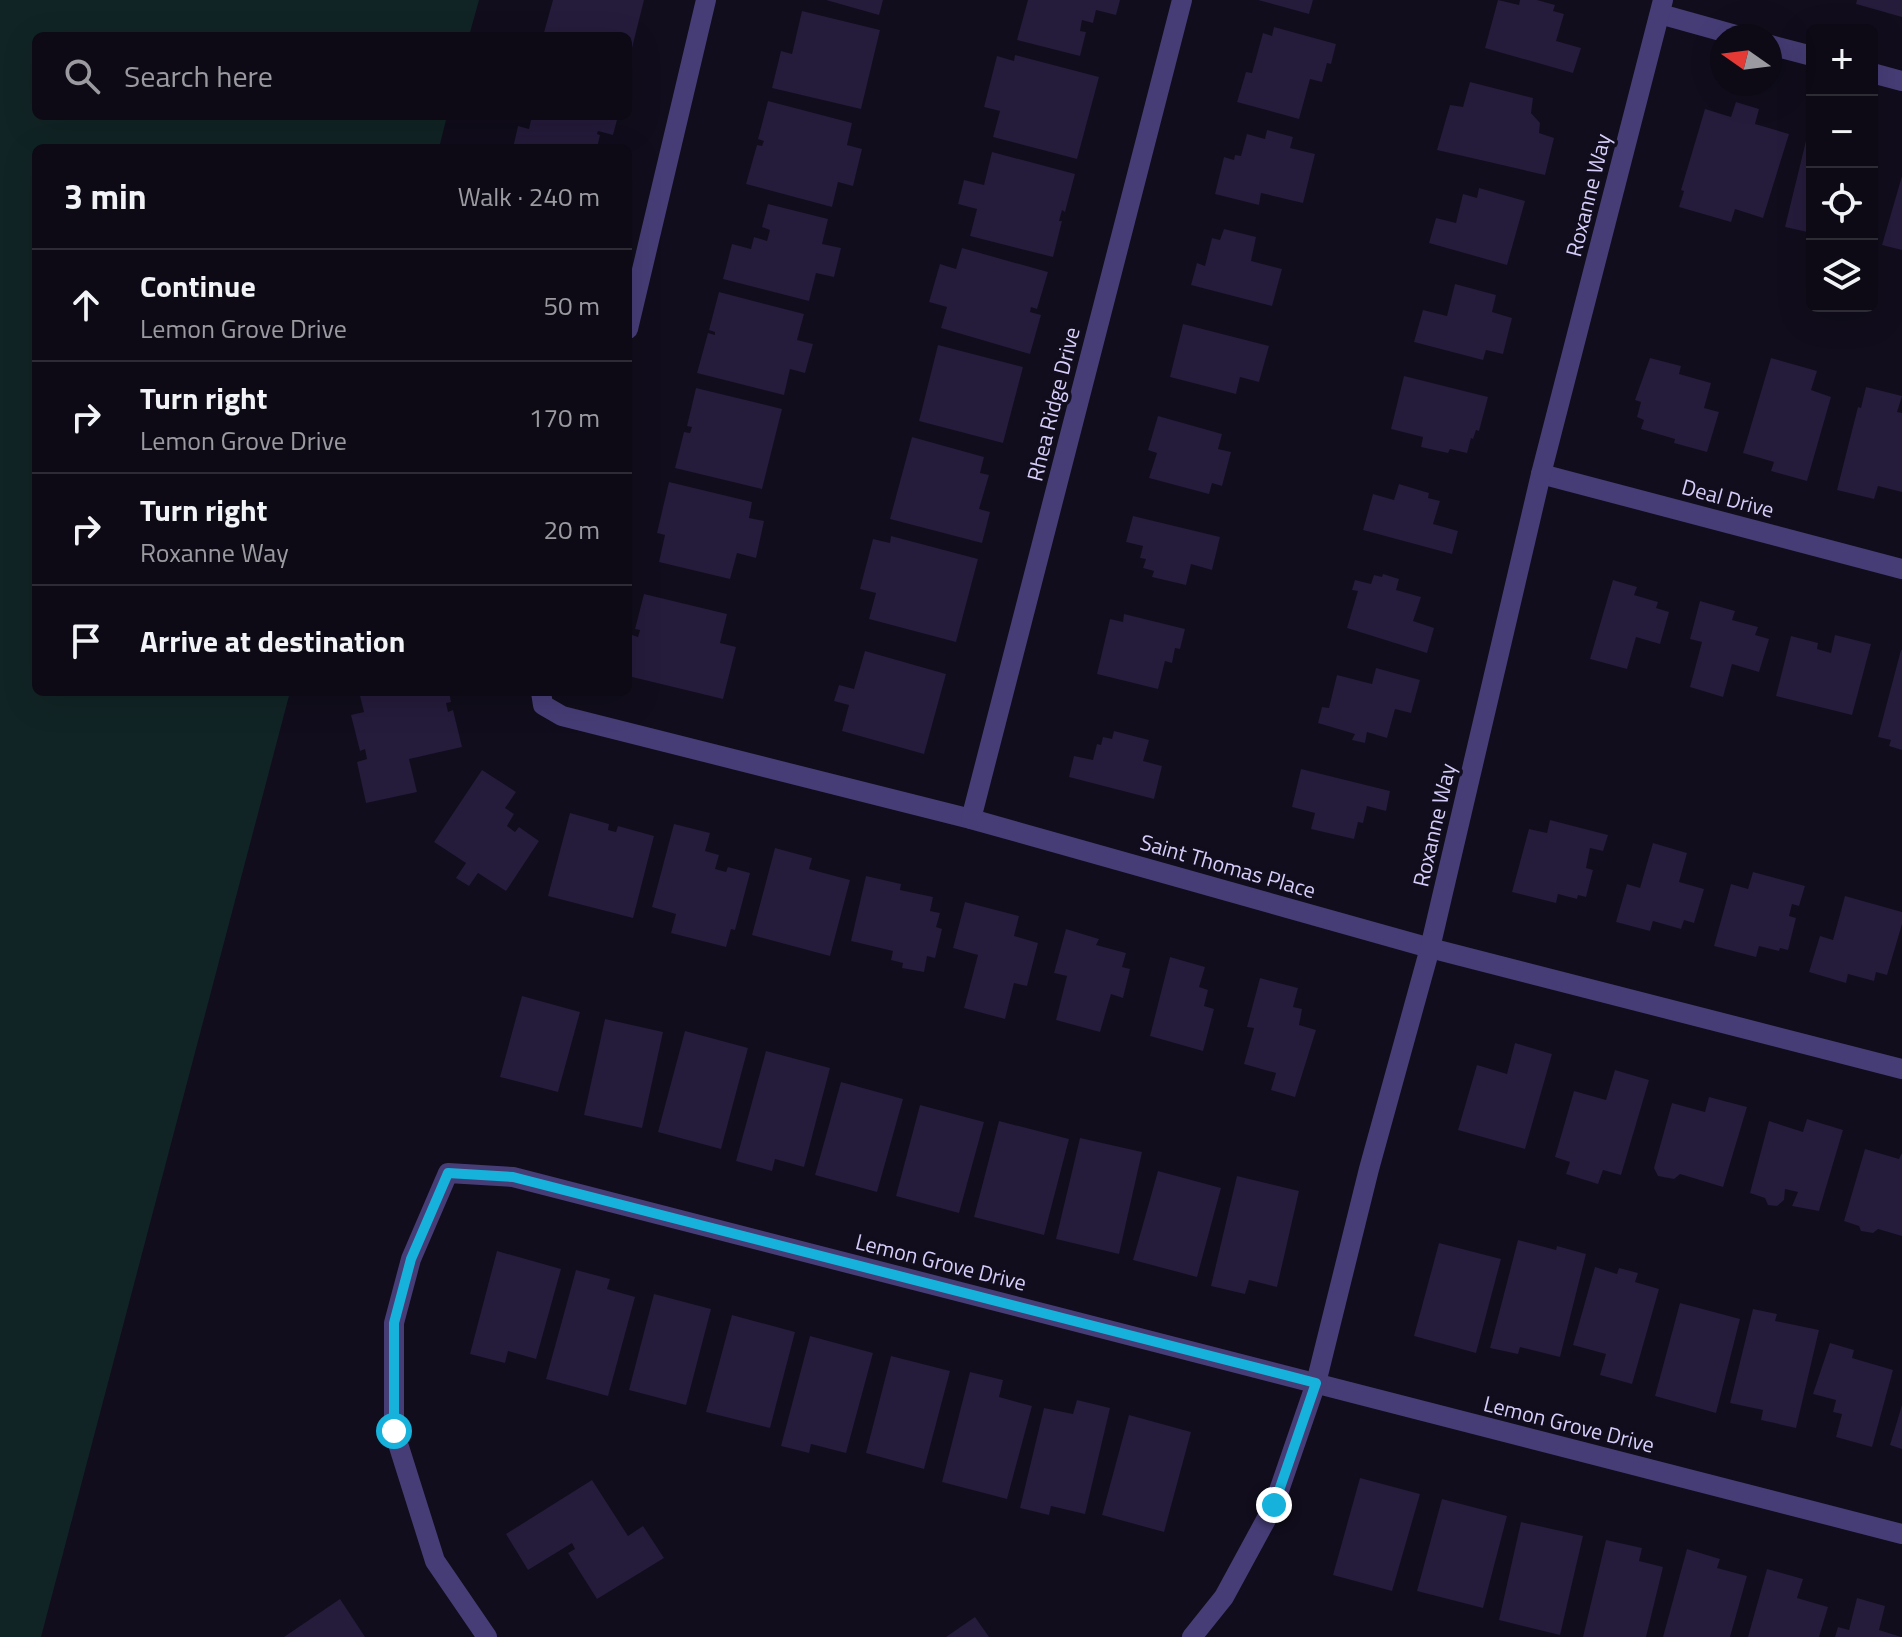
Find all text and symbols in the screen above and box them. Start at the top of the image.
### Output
north arrow [1710,24,1782,96]
map controls [1806,24,1878,312]
button: + [1806,24,1878,96]
search box [32,32,632,120]
text: Search here [124,53,273,99]
icon: search [60,54,104,98]
button: − [1806,96,1878,168]
street label: Roxanne Way [1556,129,1620,260]
button: locate [1806,168,1878,240]
text: 3 min [64,170,147,222]
text: Walk · 240 m [458,177,600,216]
button: layers [1806,240,1878,312]
text: Continue [140,263,256,309]
icon: ahead [64,283,108,327]
text: 50 m [543,286,600,325]
text: Lemon Grove Drive [140,309,347,348]
street label: Rhea Ridge Drive [1017,323,1089,485]
text: Turn right [140,375,268,421]
icon: right [64,395,108,439]
text: 170 m [529,398,600,437]
text: Lemon Grove Drive [140,421,347,460]
street label: Deal Drive [1678,469,1778,527]
text: Turn right [140,487,268,533]
icon: right [64,507,108,551]
text: 20 m [543,510,600,549]
text: Roxanne Way [140,533,289,572]
text: Arrive at destination [140,618,405,664]
icon: arrive [64,619,108,663]
street label: Roxanne Way [1403,759,1465,890]
street label: Saint Thomas Place [1136,825,1320,907]
street label: Lemon Grove Drive [852,1224,1030,1300]
street label: Lemon Grove Drive [1480,1386,1658,1462]
route start [376,1413,412,1449]
route end [1256,1487,1292,1523]

